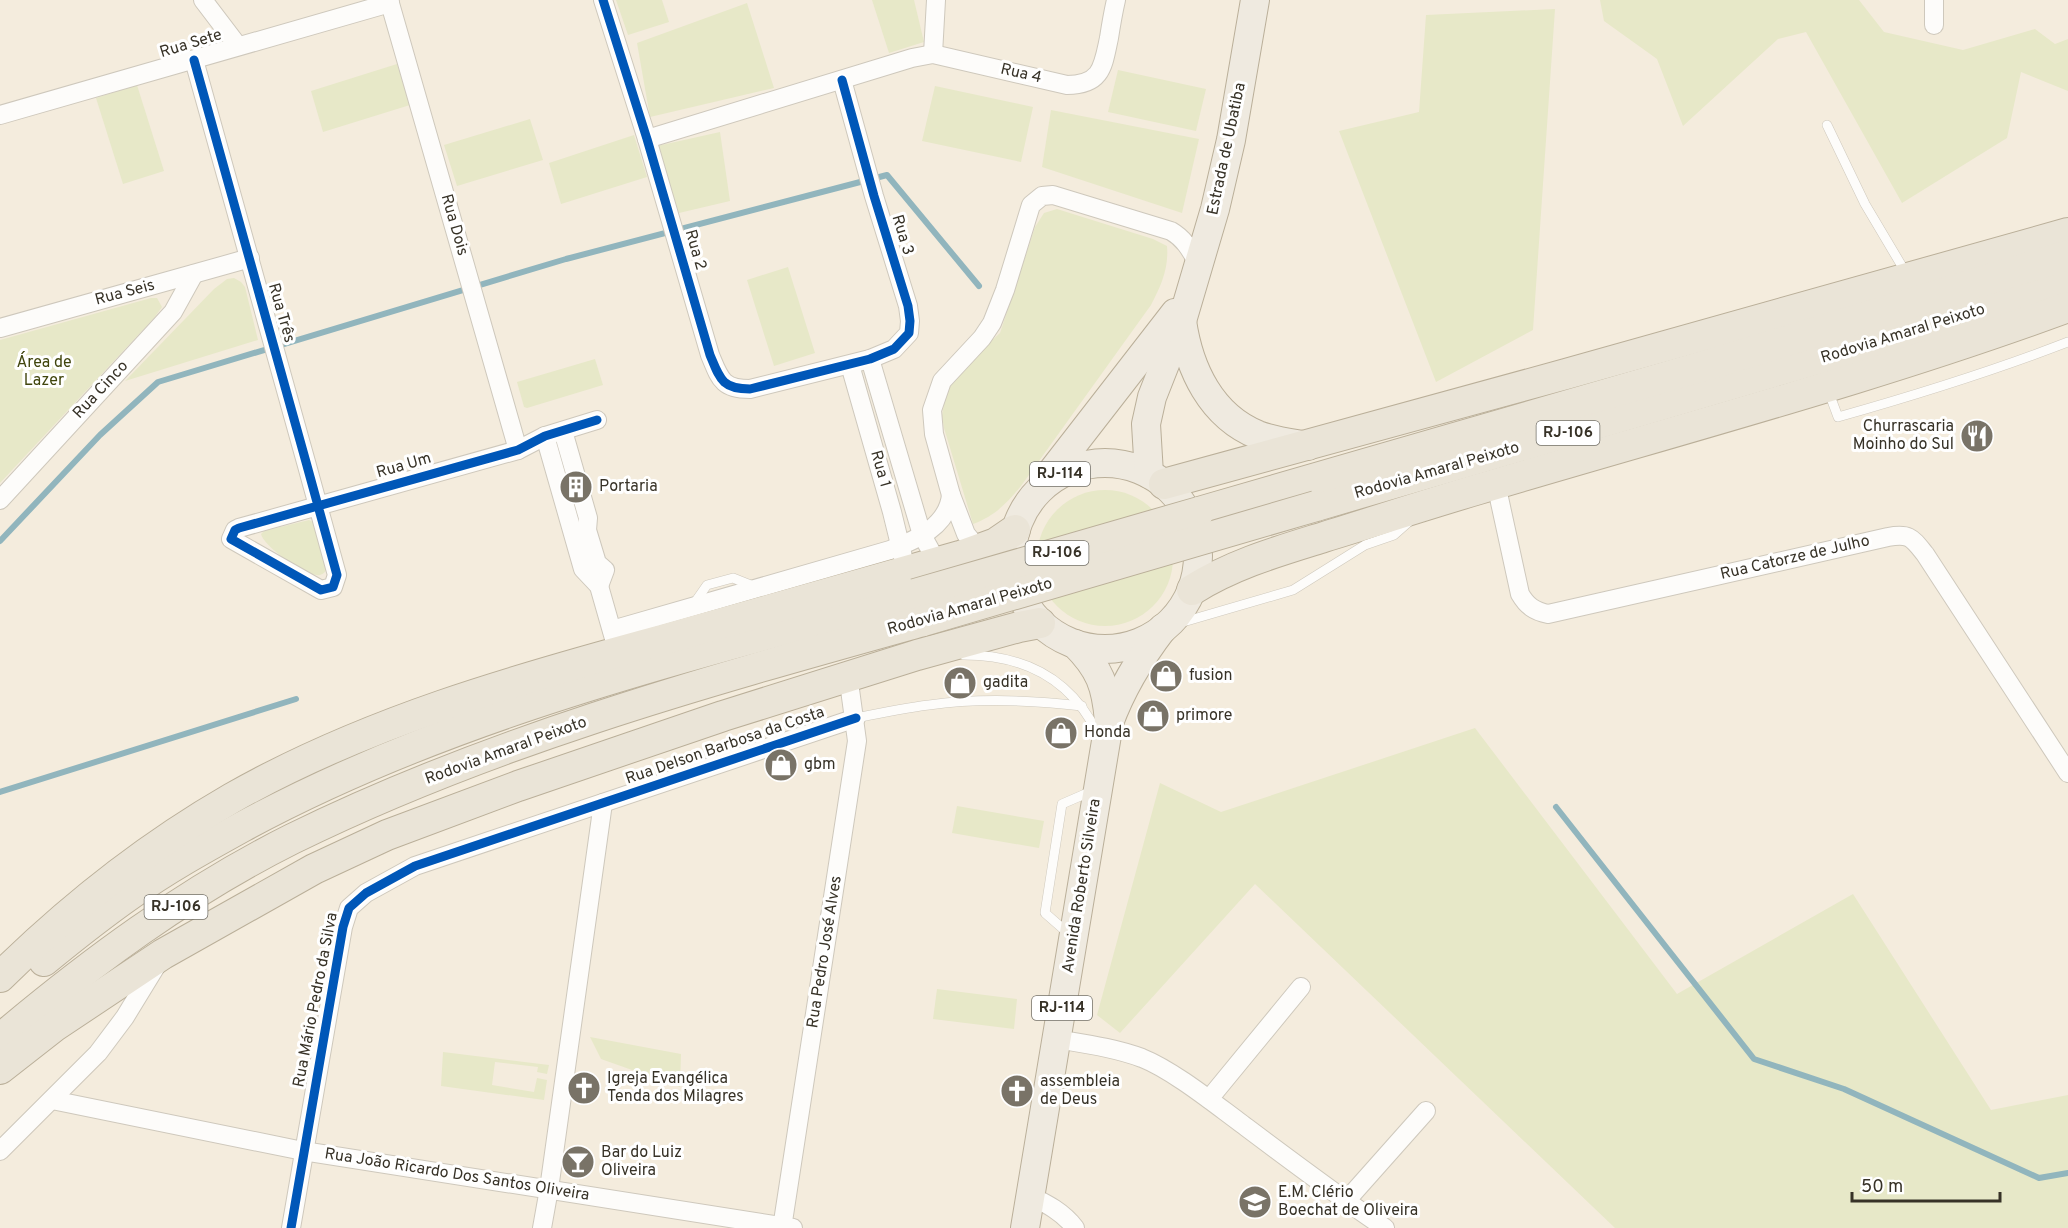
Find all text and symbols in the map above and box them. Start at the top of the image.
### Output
street label: Rua Sete [158,25,224,63]
street label: Rua 4 [998,60,1044,88]
street label: Estrada de Ubatiba [1203,81,1251,217]
street label: Rua Dois [436,192,472,258]
street label: Rua 3 [886,212,918,258]
street label: Rua 2 [680,227,710,273]
street label: Rua Seis [93,275,157,311]
street label: Rua Três [263,281,299,345]
street label: Rodovia Amaral Peixoto [1818,299,1988,369]
park label: Área de Lazer [17,351,72,391]
street label: Rua Cinco [69,357,133,423]
place label: Churrascaria Moinho do Sul [1853,417,1954,455]
restaurant icon: Churrascaria Moinho do Sul [1959,418,1995,454]
road number: RJ-106 [1536,421,1600,445]
street label: Rodovia Amaral Peixoto [1352,438,1522,504]
street label: Rua 1 [865,448,895,490]
street label: Rua Um [374,449,434,483]
road number: RJ-114 [1030,462,1090,486]
building icon: Portaria [558,469,594,505]
place label: Portaria [599,477,658,497]
street label: Rua Catorze de Julho [1718,531,1872,585]
road number: RJ-106 [1026,541,1088,565]
street label: Rodovia Amaral Peixoto [885,574,1055,640]
shop icon: fusion [1148,658,1184,694]
shop icon: gadita [942,665,978,701]
place label: fusion [1189,666,1232,686]
place label: gadita [983,673,1028,693]
shop icon: primore [1135,698,1171,734]
street label: Rua Delson Barbosa da Costa [623,702,827,790]
place label: primore [1176,706,1232,726]
street label: Rodovia Amaral Peixoto [422,712,590,790]
shop icon: Honda [1043,715,1079,751]
place label: Honda [1084,723,1131,743]
shop icon: gbm [763,747,799,783]
place label: gbm [804,755,835,775]
street label: Avenida Roberto Silveira [1058,797,1106,975]
street label: Rua Pedro José Alves [803,874,847,1030]
road number: RJ-106 [144,895,207,919]
street label: Rua Mário Pedro da Silva [289,911,343,1089]
road number: RJ-114 [1032,996,1092,1020]
place label: Igreja Evangélica Tenda dos Milagres [607,1069,744,1107]
church icon: Igreja Evangélica Tenda dos Milagres [566,1070,602,1106]
place label: assembleia de Deus [1040,1072,1120,1110]
church icon: assembleia de Deus [999,1073,1035,1109]
place label: Bar do Luiz Oliveira [601,1143,682,1181]
street label: Rua João Ricardo Dos Santos Oliveira [323,1144,591,1206]
bar icon: Bar do Luiz Oliveira [560,1144,596,1180]
scale bar [1852,1165,2000,1203]
text: 50 m [1861,1176,1903,1199]
place label: E.M. Clério Boechat de Oliveira [1278,1183,1418,1221]
school or university icon: E.M. Clério Boechat de Oliveira [1237,1184,1273,1220]

